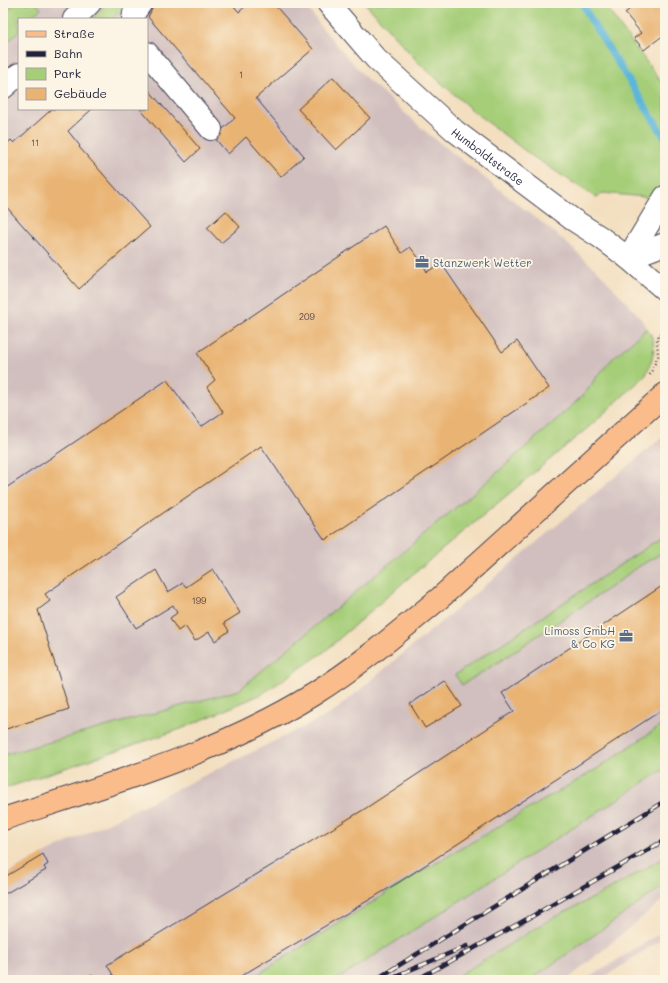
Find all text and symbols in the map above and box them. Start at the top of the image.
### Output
legend [18,18,148,110]
text: Straße [54,25,95,41]
text: Bahn [54,45,82,61]
text: Park [54,65,81,81]
house number: 1 [239,69,243,80]
text: Gebäude [54,85,107,101]
street label: Humboldtstraße [449,124,528,188]
house number: 11 [31,137,39,148]
office icon: Stanzwerk Wetter [414,254,430,270]
place label: Stanzwerk Wetter [433,255,532,270]
house number: 209 [299,311,316,322]
house number: 199 [192,595,207,606]
place label: Limoss GmbH & Co KG [545,623,615,651]
office icon: Limoss GmbH & Co KG [618,628,634,644]

